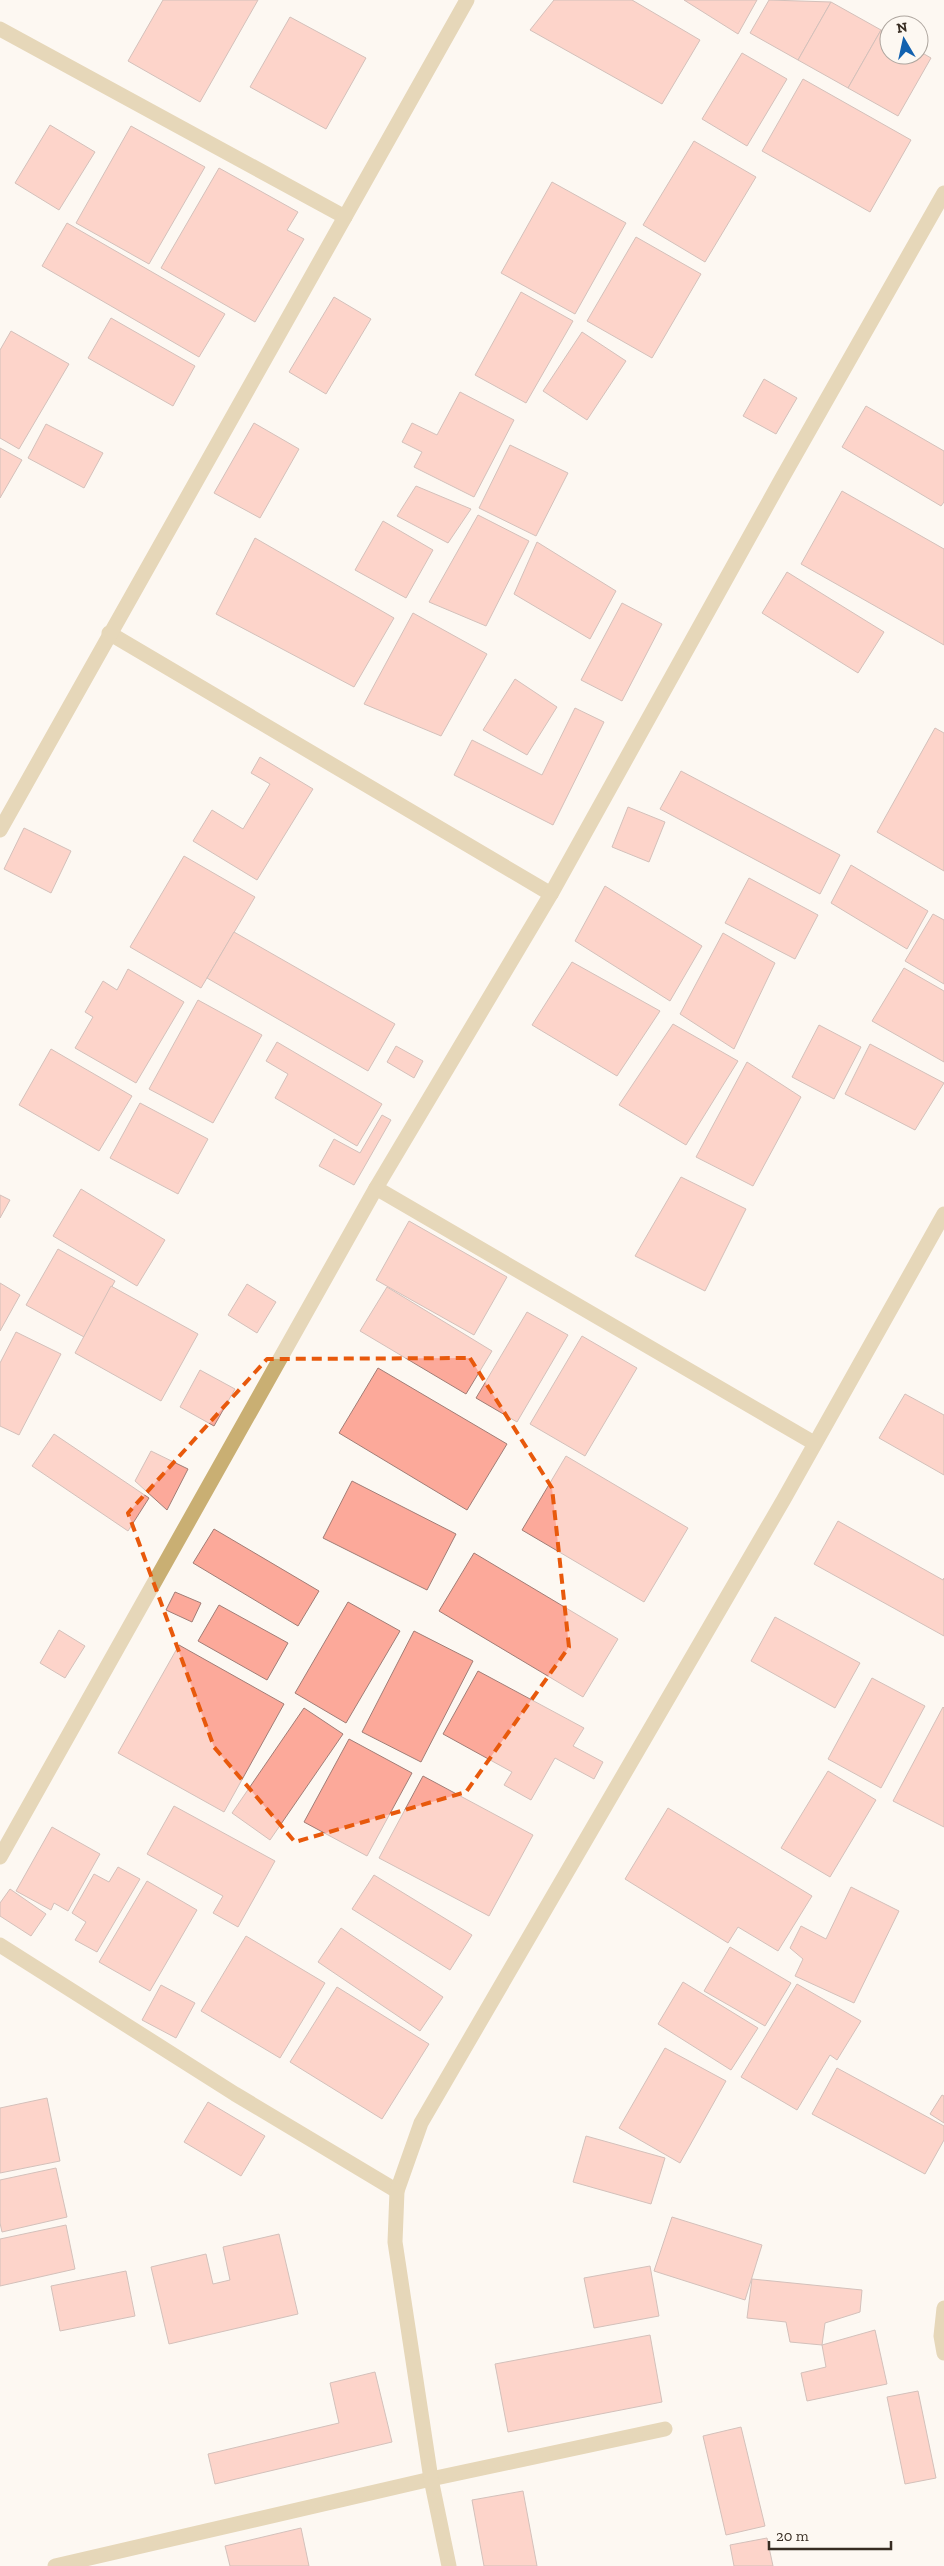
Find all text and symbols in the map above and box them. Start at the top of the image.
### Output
north arrow [879,15,929,65]
text: N [895,18,909,37]
scale bar [769,2518,892,2550]
text: 20 m [776,2527,809,2545]

